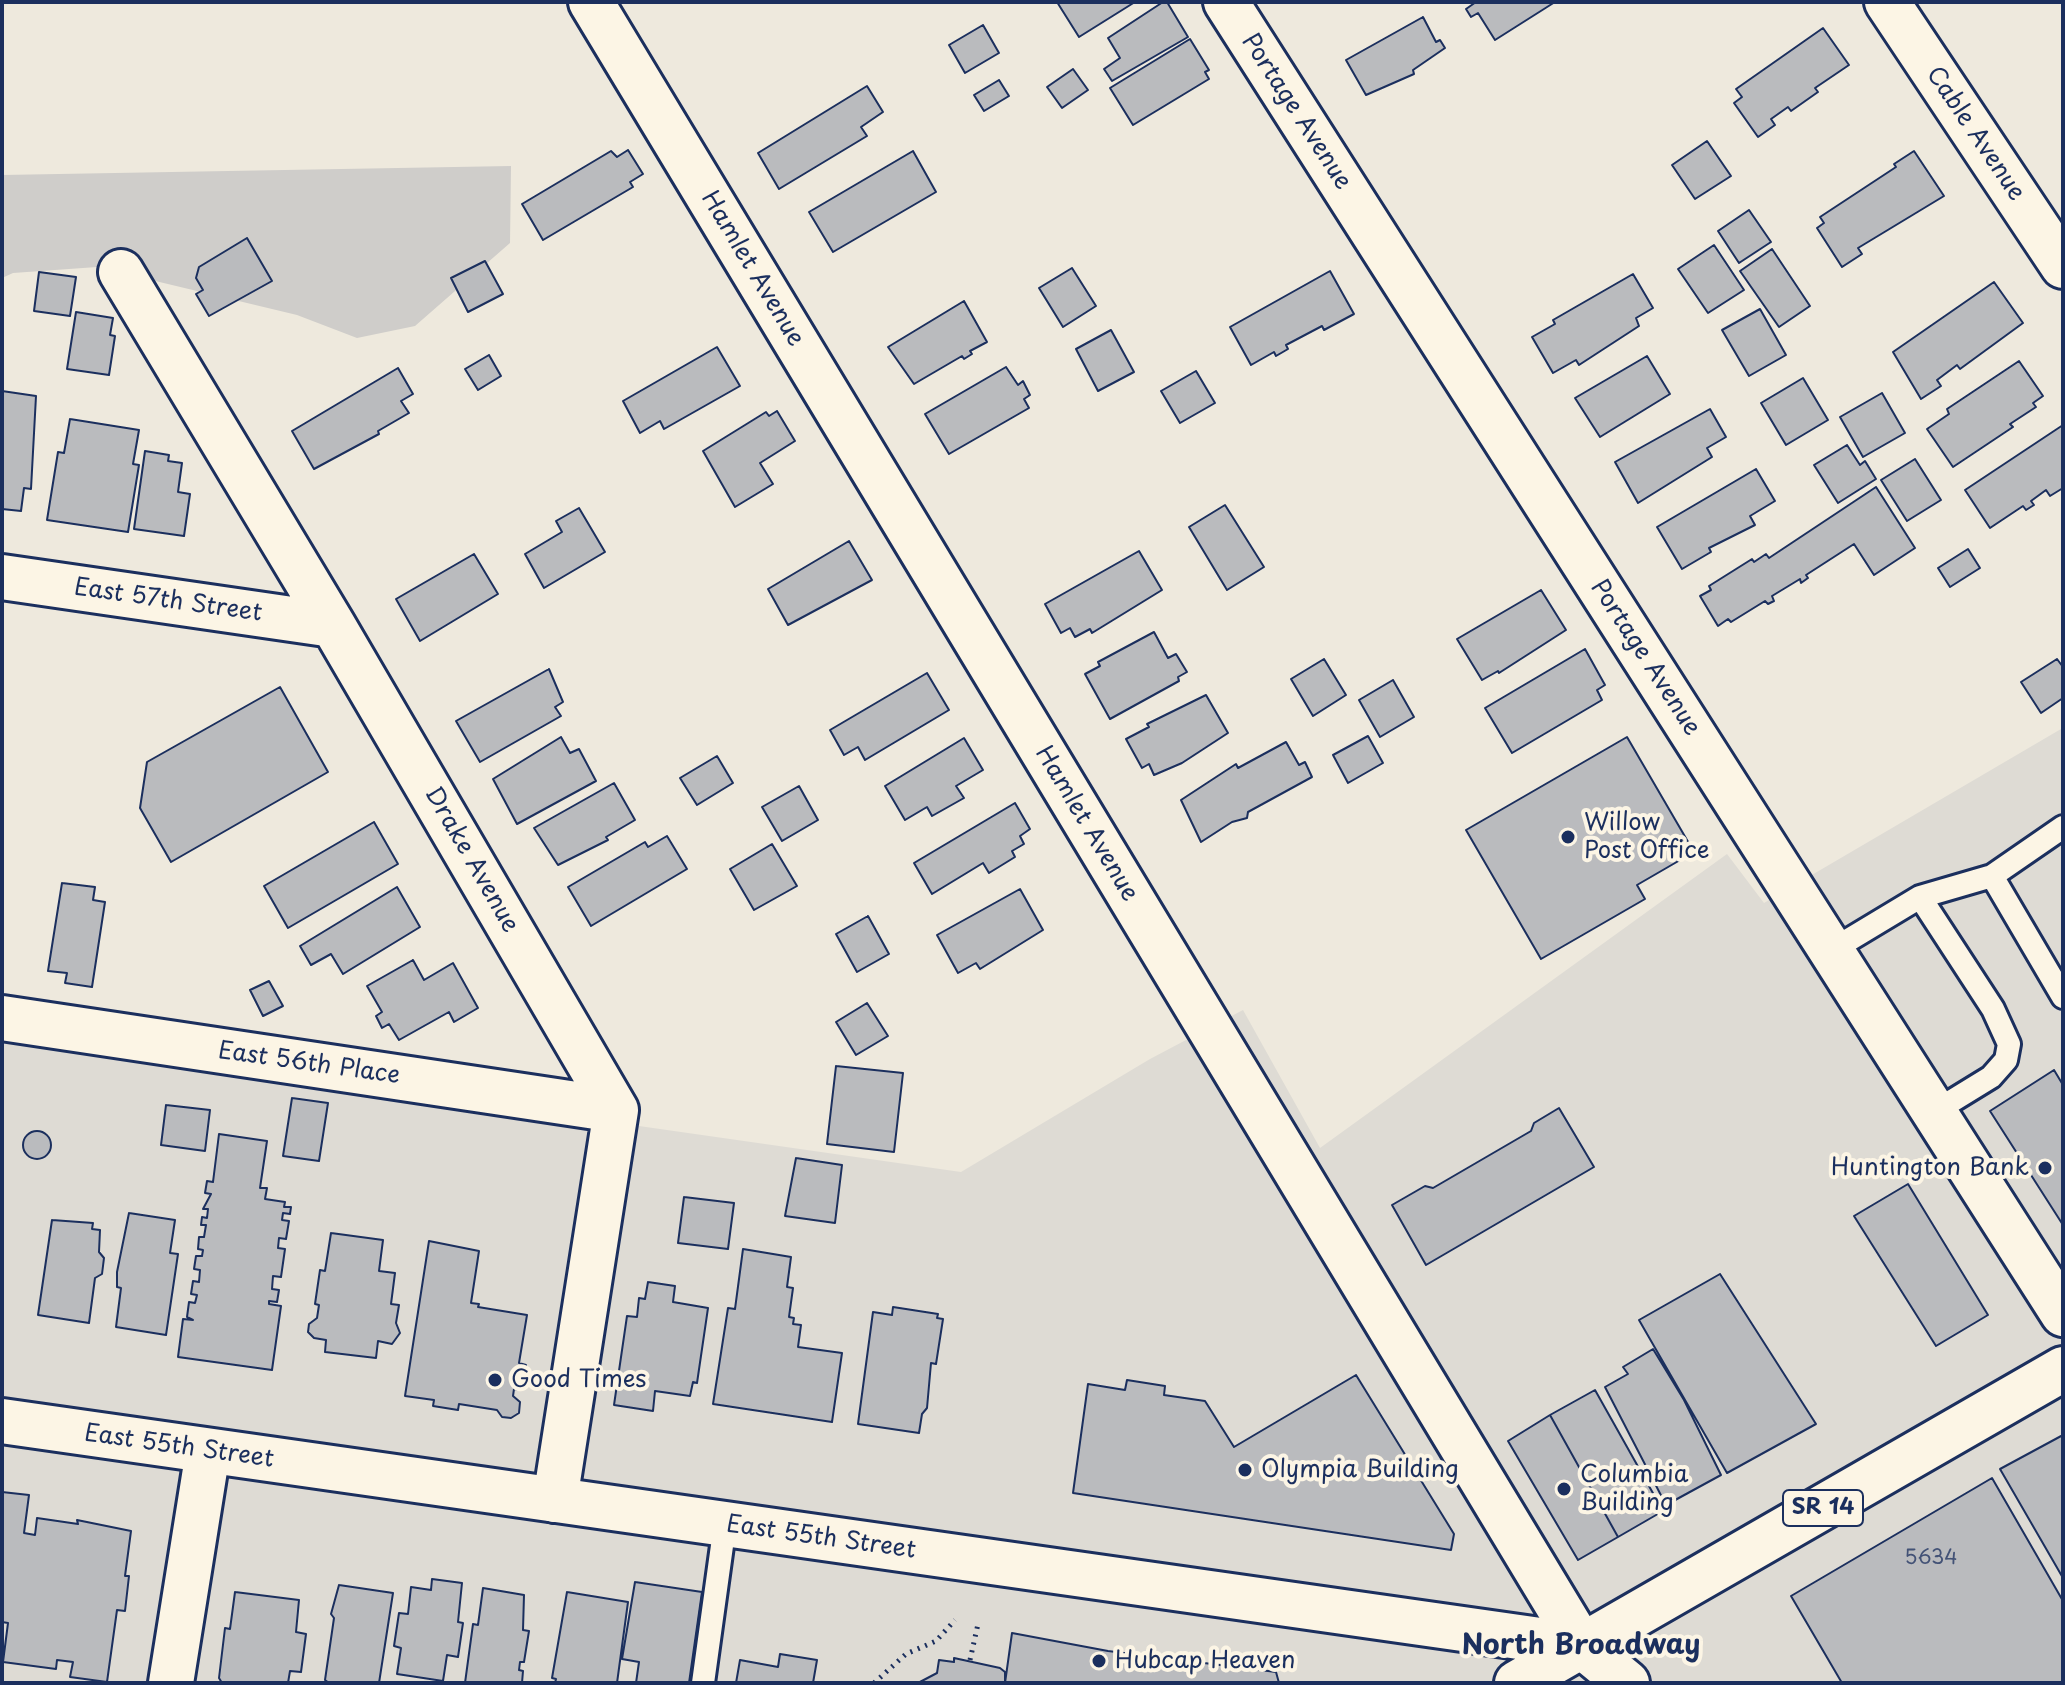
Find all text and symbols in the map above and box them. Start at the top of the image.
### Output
street label: Portage Avenue [1235,29,1357,195]
street label: Cable Avenue [1920,62,2030,206]
street label: Hamlet Avenue [694,186,810,352]
street label: East 57th Street [72,574,264,628]
street label: Portage Avenue [1584,575,1706,741]
street label: Hamlet Avenue [1028,741,1144,907]
street label: Drake Avenue [418,782,524,938]
place label: Willow Post Office [1584,809,1710,865]
marker: Willow Post Office [1559,828,1577,846]
street label: East 56th Place [216,1037,402,1091]
place label: Huntington Bank [1831,1154,2029,1182]
marker: Huntington Bank [2036,1159,2054,1177]
place label: Good Times [511,1366,646,1394]
marker: Good Times [486,1371,504,1389]
street label: East 55th Street [82,1419,276,1475]
place label: Olympia Building [1261,1456,1459,1484]
marker: Olympia Building [1236,1461,1254,1479]
place label: Columbia Building [1580,1461,1688,1517]
marker: Columbia Building [1555,1480,1573,1498]
road number: SR 14 [1783,1490,1863,1526]
street label: East 55th Street [724,1510,918,1566]
house number: 5634 [1904,1546,1958,1570]
district label: North Broadway [1462,1629,1700,1663]
place label: Hubcap Heaven [1115,1647,1295,1675]
marker: Hubcap Heaven [1090,1652,1108,1670]

